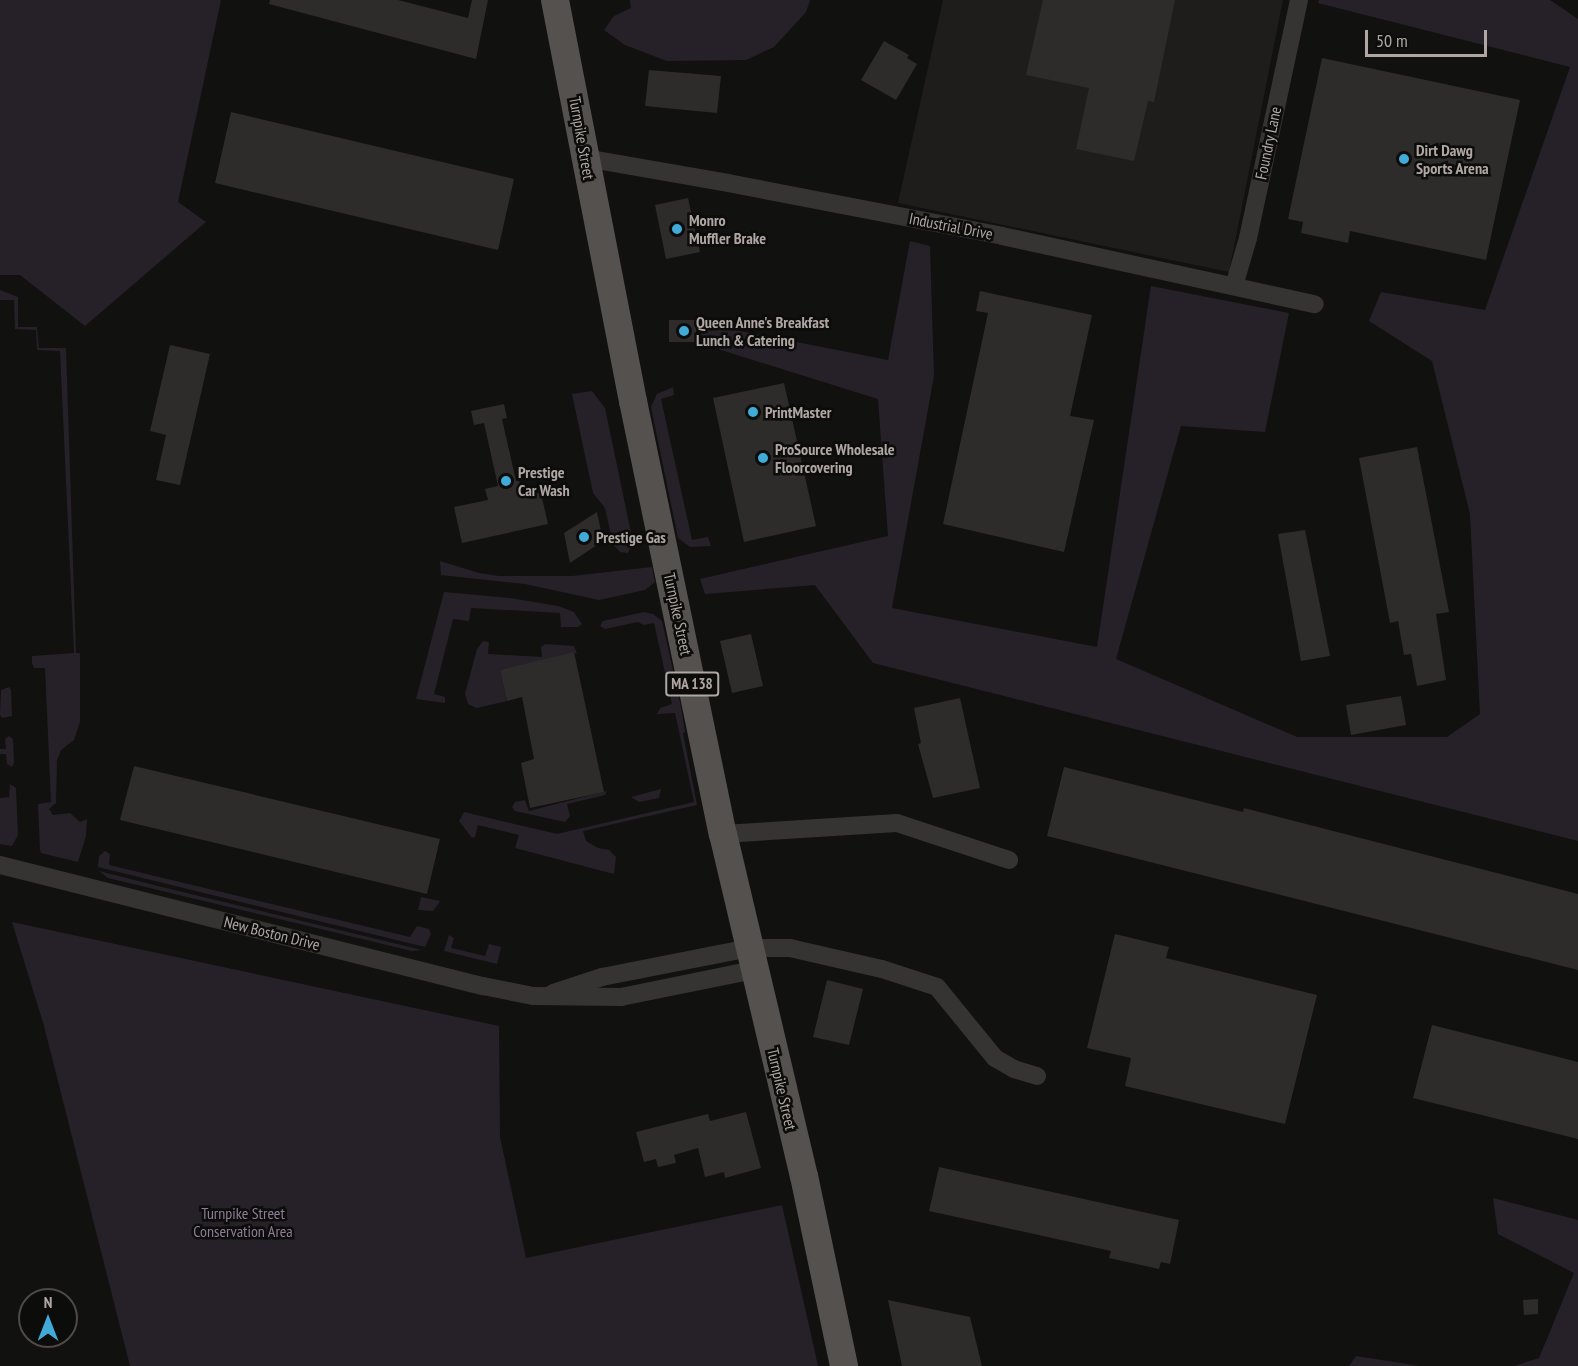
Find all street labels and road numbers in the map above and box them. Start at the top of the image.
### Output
street label: Turnpike Street [565,95,599,181]
street label: Foundry Lane [1251,104,1285,182]
street label: Industrial Drive [908,208,994,244]
street label: Turnpike Street [660,571,696,657]
road number: MA 138 [664,672,720,696]
street label: New Boston Drive [222,912,322,954]
street label: Turnpike Street [763,1046,801,1132]

